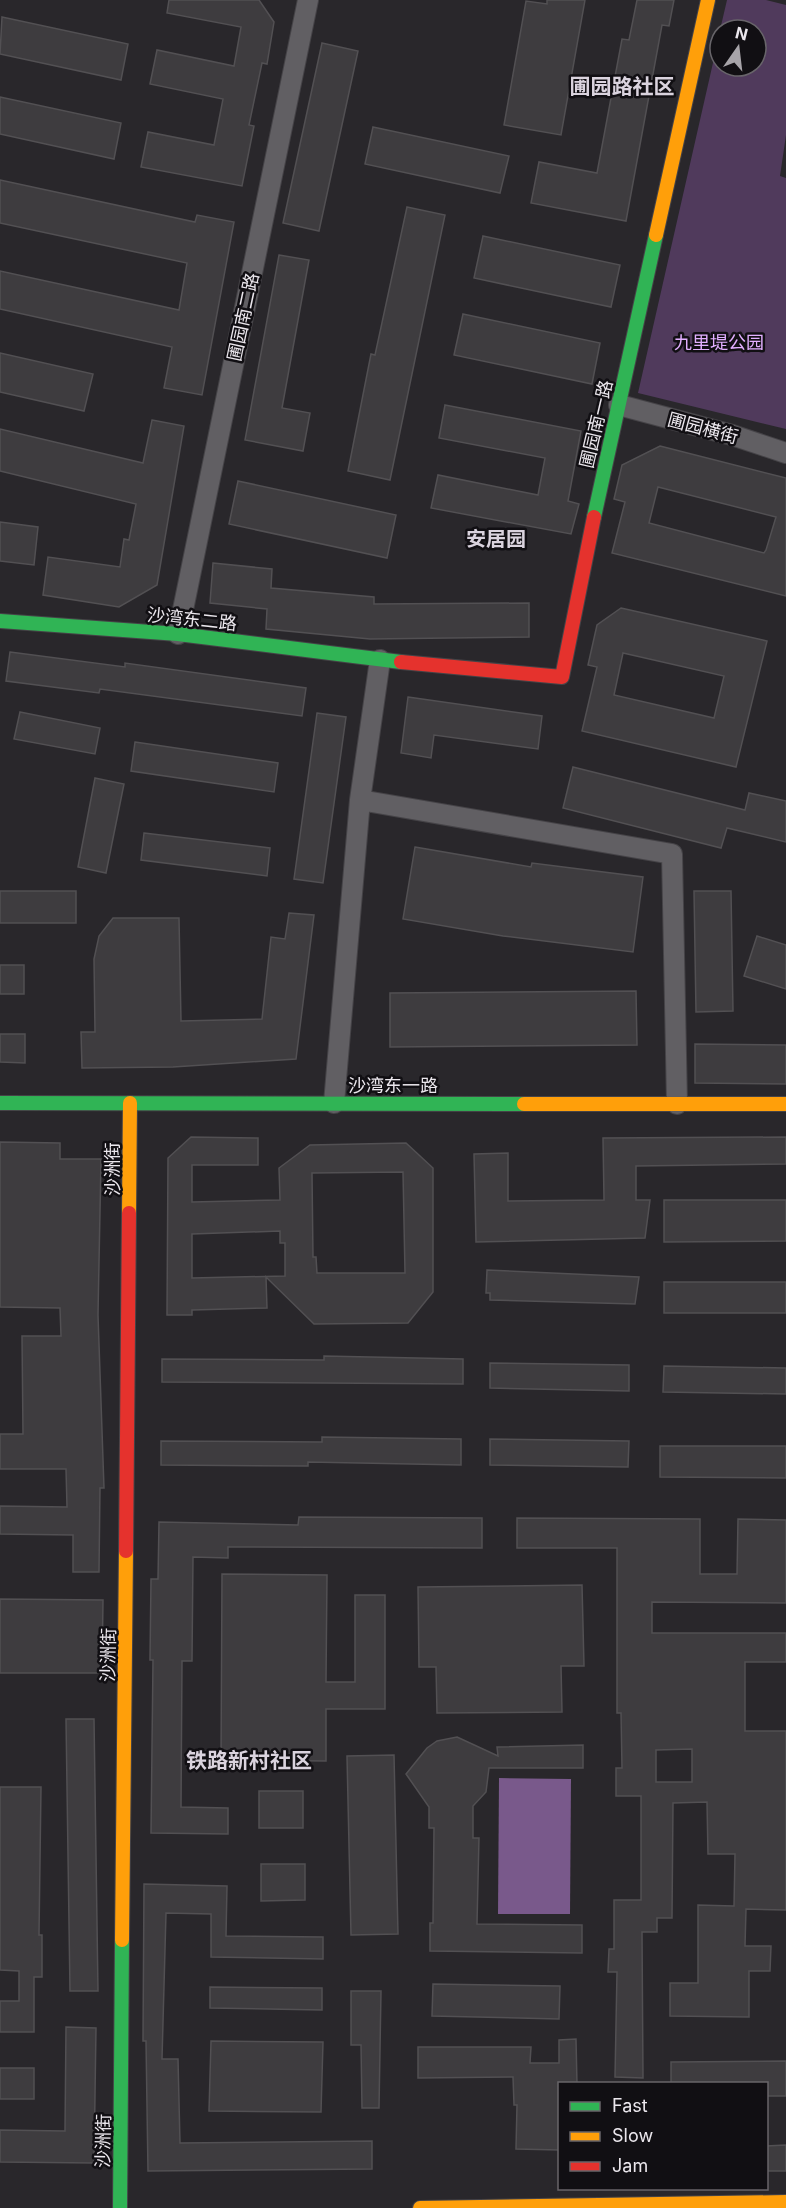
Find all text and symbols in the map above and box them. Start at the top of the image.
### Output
north arrow [708,18,768,78]
text: N [733,22,750,45]
district label: 圃园路社区 [570,74,675,99]
street label: 圃园南二路 [223,271,263,363]
park label: 九里堤公园 [674,332,764,353]
street label: 圃园南一路 [576,378,616,470]
street label: 圃园横街 [666,409,740,447]
district label: 安居园 [466,527,526,551]
street label: 沙湾东二路 [146,604,238,634]
street label: 沙湾东一路 [348,1075,438,1096]
street label: 沙洲街 [102,1142,123,1196]
street label: 沙洲街 [97,1628,119,1682]
district label: 铁路新村社区 [186,1748,312,1773]
legend [558,2082,768,2190]
text: Fast [612,2095,648,2116]
street label: 沙洲街 [92,2114,114,2168]
text: Slow [612,2125,653,2146]
text: Jam [612,2155,648,2176]

